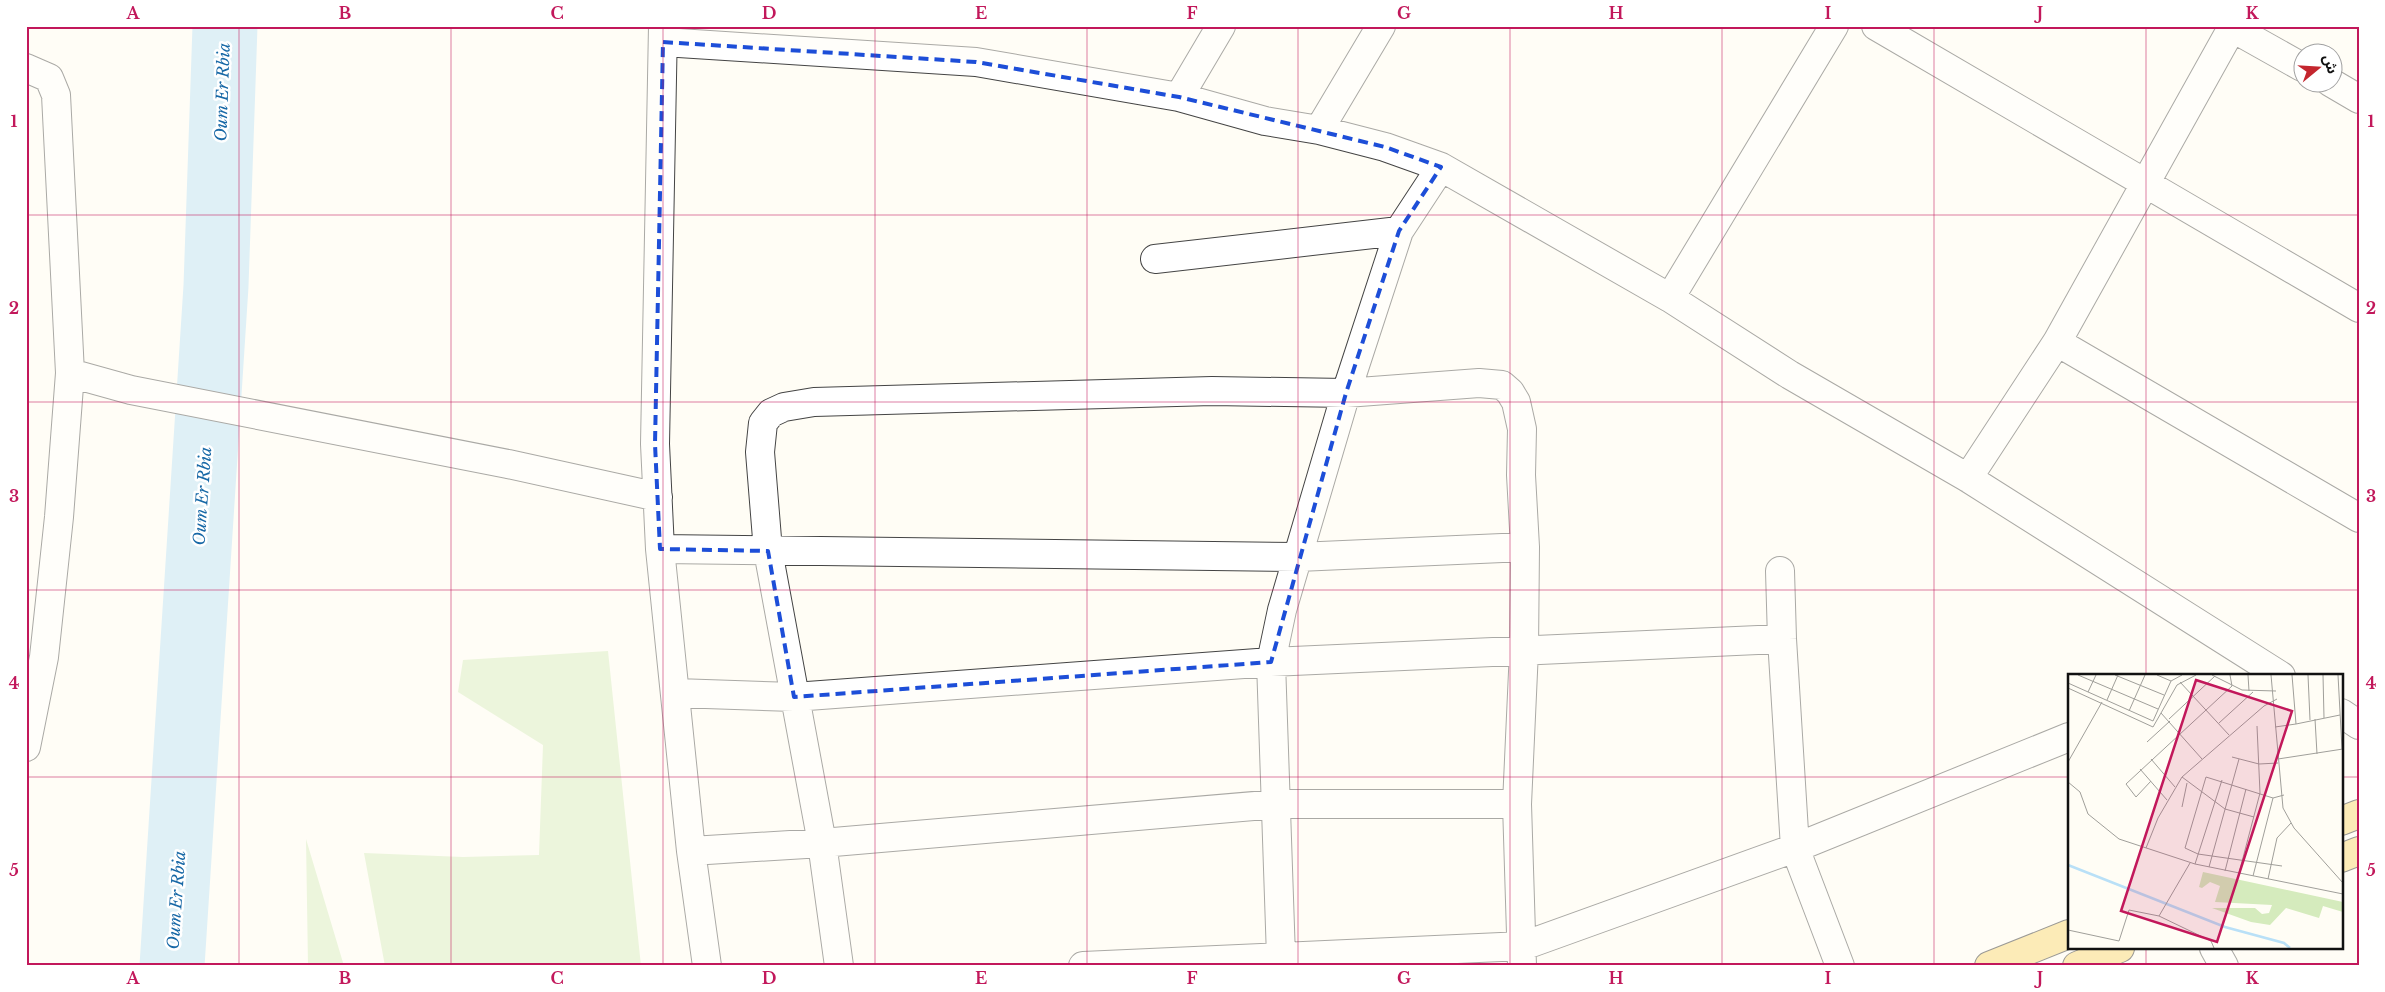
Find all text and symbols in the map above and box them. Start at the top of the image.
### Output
text: A [126,3,141,23]
text: B [339,3,352,23]
text: C [550,3,564,23]
text: D [762,3,776,23]
text: E [975,3,987,23]
text: F [1186,3,1198,23]
text: G [1397,3,1411,23]
text: H [1608,3,1624,23]
text: I [1825,3,1832,23]
text: J [2034,3,2043,23]
text: K [2245,3,2259,23]
water label: Oum Er Rbia [210,42,234,142]
north arrow [2292,42,2342,92]
text: ش [2319,52,2342,76]
text: 1 [11,111,18,131]
text: 1 [2368,111,2375,131]
text: 2 [9,298,19,318]
text: 2 [2366,298,2376,318]
water label: Oum Er Rbia [189,446,215,546]
text: 3 [9,486,19,506]
text: 3 [2366,486,2376,506]
text: 4 [9,673,19,693]
text: 4 [2366,673,2376,693]
inset map [2068,674,2342,950]
water label: Oum Er Rbia [163,850,189,950]
text: 5 [9,860,19,880]
text: 5 [2366,860,2376,880]
text: A [126,968,141,988]
text: B [339,968,352,988]
text: C [550,968,564,988]
text: D [762,968,776,988]
text: E [975,968,987,988]
text: F [1186,968,1198,988]
text: G [1397,968,1411,988]
text: H [1608,968,1624,988]
text: I [1825,968,1832,988]
text: J [2034,968,2043,988]
text: K [2245,968,2259,988]

